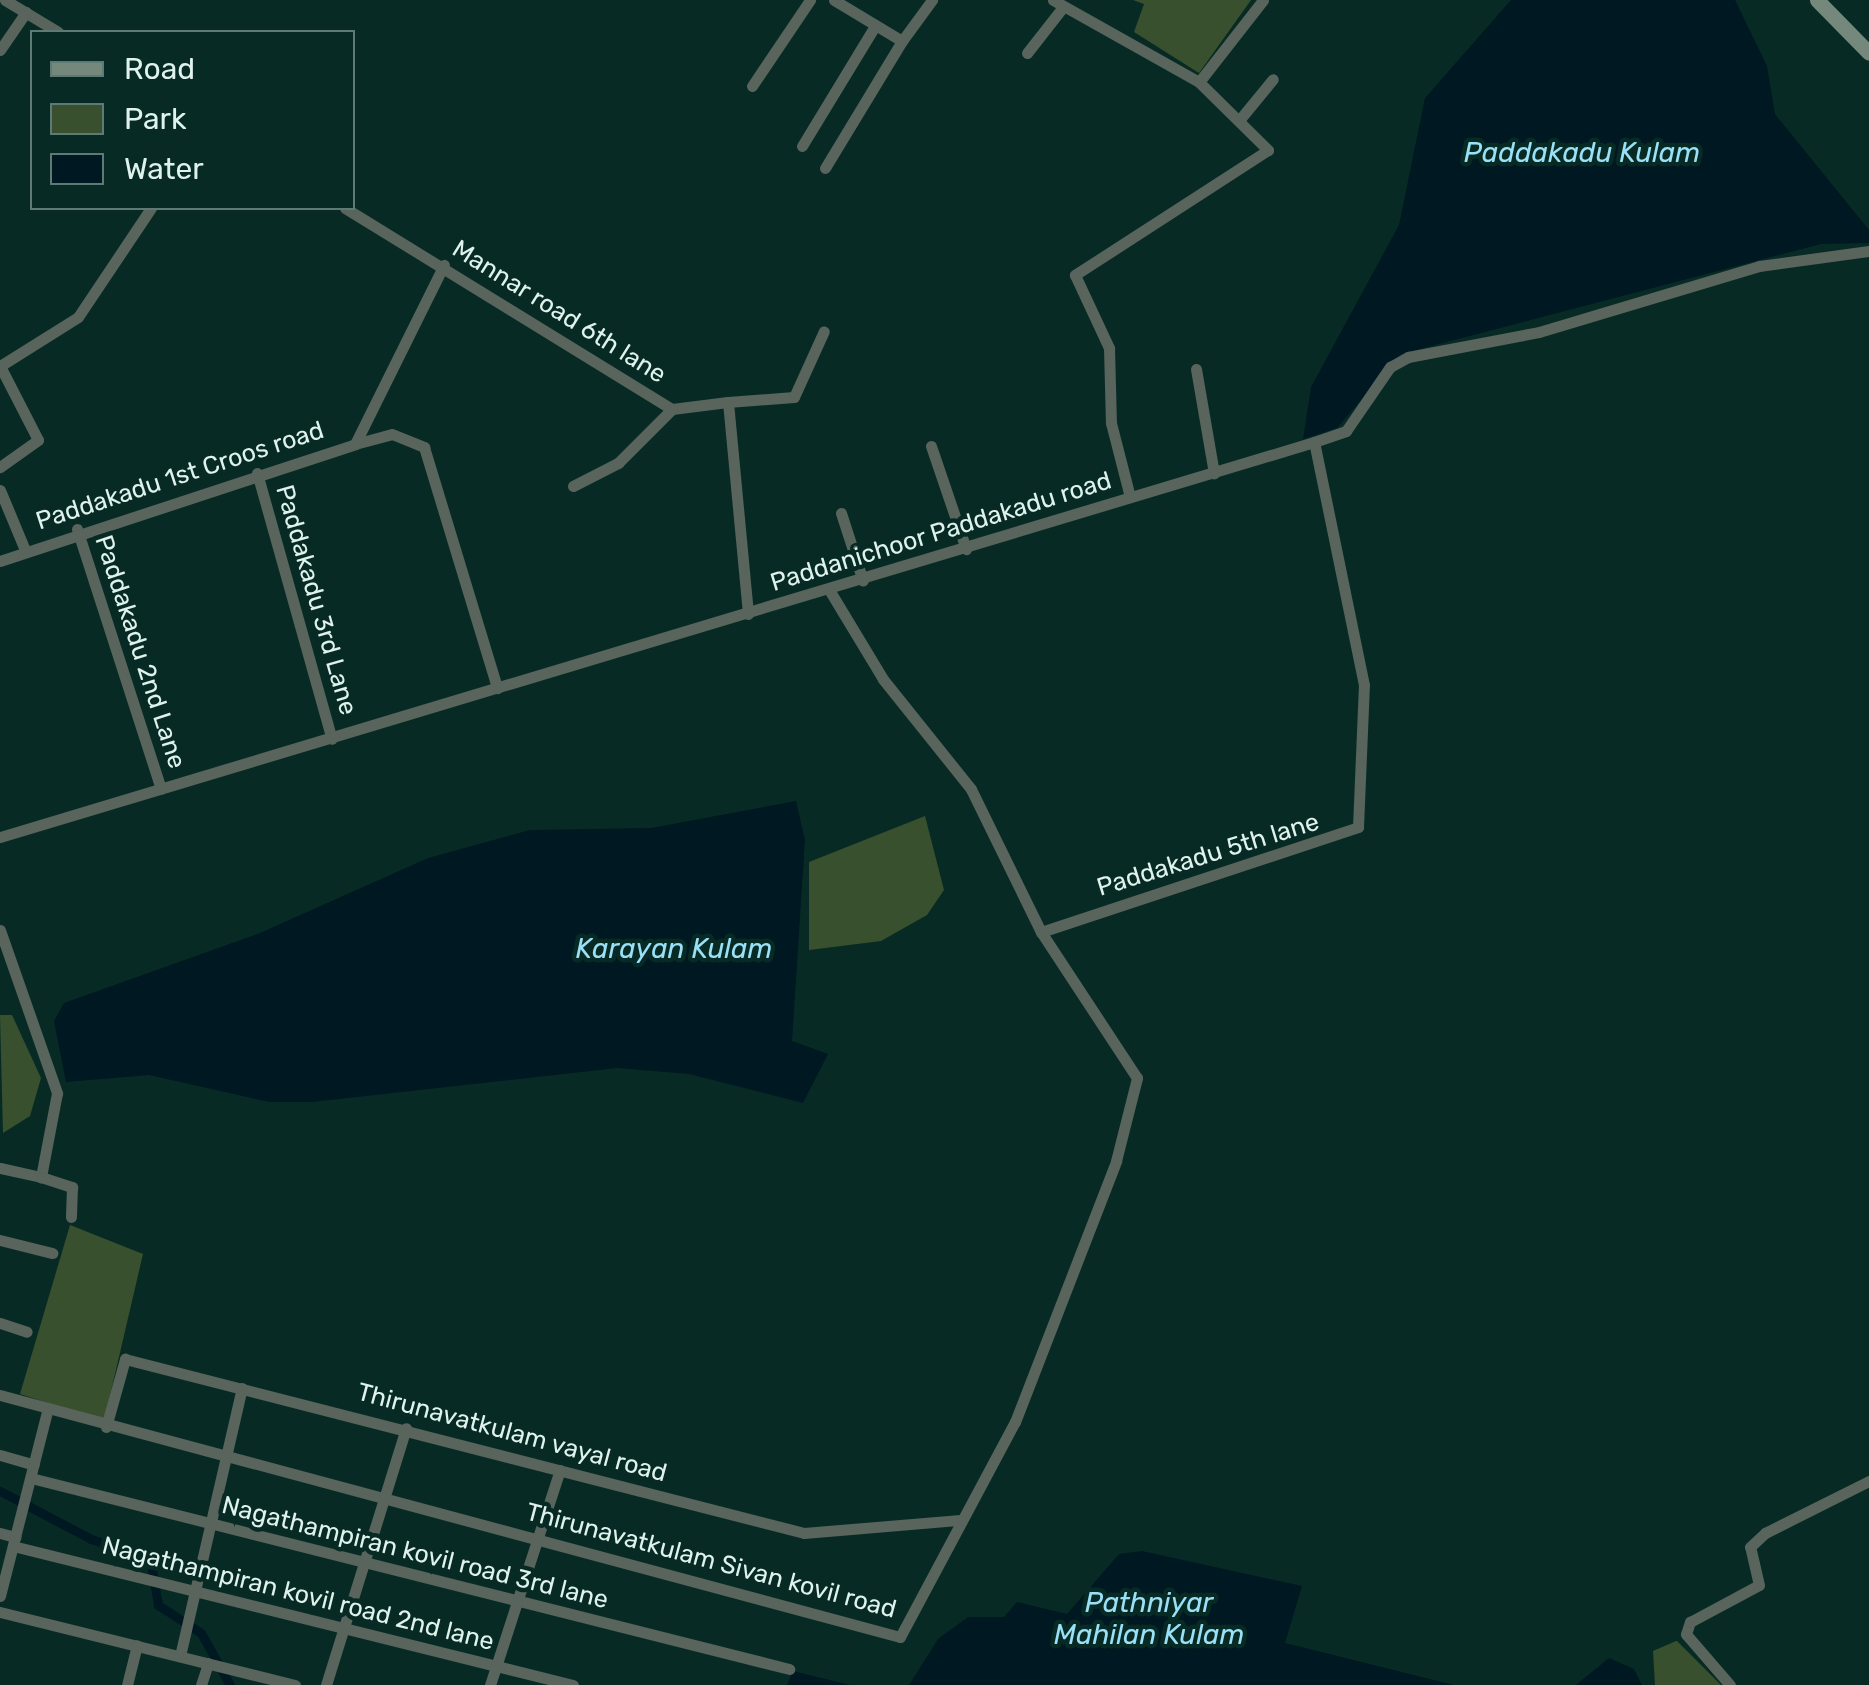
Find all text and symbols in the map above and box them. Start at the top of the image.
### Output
legend [30,30,355,210]
text: Road [124,51,195,87]
text: Park [124,101,186,137]
water label: Paddakadu Kulam [1464,136,1700,170]
text: Water [124,151,204,187]
street label: Mannar road 6th lane [446,234,672,390]
street label: Paddakadu 1st Croos road [32,415,328,537]
street label: Paddanichoor Paddakadu road [767,466,1115,598]
street label: Paddakadu 3rd Lane [269,482,363,718]
street label: Paddakadu 2nd Lane [88,532,192,772]
street label: Paddakadu 5th lane [1093,807,1323,903]
water label: Karayan Kulam [576,932,772,966]
street label: Thirunavatkulam vayal road [354,1377,670,1489]
street label: Nagathampiran kovil road 3rd lane [219,1490,611,1616]
street label: Thirunavatkulam Sivan kovil road [523,1497,899,1625]
street label: Nagathampiran kovil road 2nd lane [99,1531,497,1657]
water label: Pathniyar Mahilan Kulam [1054,1586,1244,1652]

